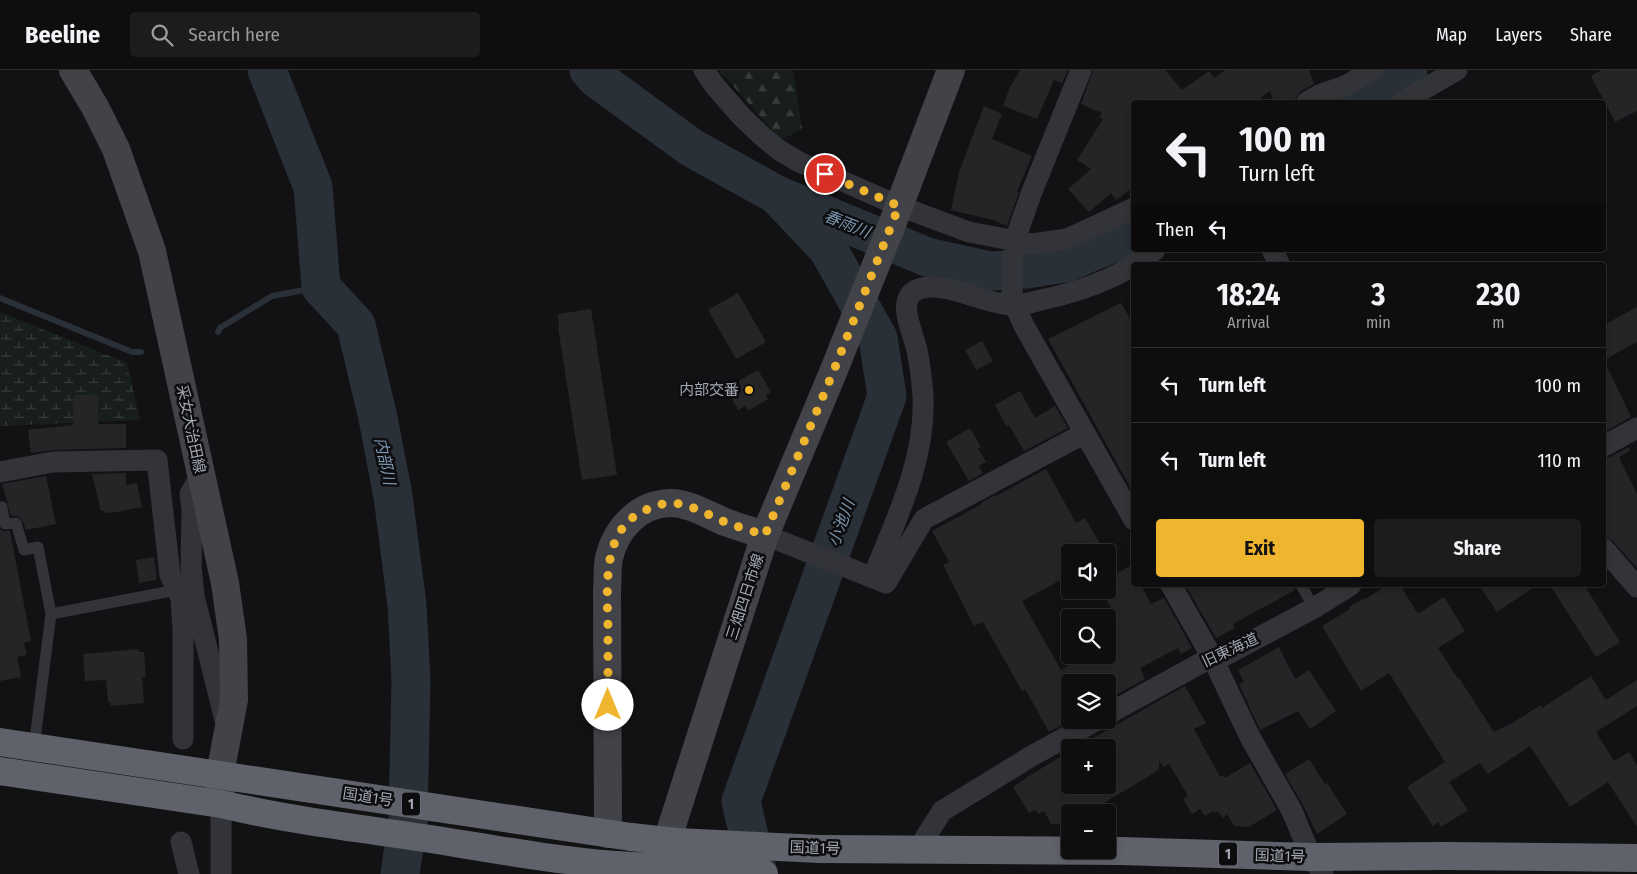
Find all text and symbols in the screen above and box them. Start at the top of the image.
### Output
search box [130,12,480,57]
text: Beeline [25,21,100,49]
icon: search [148,21,176,49]
text: Search here [188,23,280,46]
text: Map [1436,24,1467,46]
text: Layers [1495,24,1542,46]
text: Share [1570,24,1612,46]
text: 100 m [1239,118,1326,160]
icon: left [1156,120,1221,185]
pin [804,153,846,195]
icon: arrive [811,160,839,188]
text: Turn left [1239,160,1315,187]
water label: 春雨川 [821,206,875,243]
icon: left [1204,215,1232,243]
text: Then [1156,218,1194,241]
text: 18:24 [1216,277,1281,313]
text: 3 [1371,277,1385,313]
text: 230 [1476,277,1521,313]
text: Arrival [1227,313,1270,332]
text: min [1366,313,1391,332]
text: m [1492,313,1505,332]
icon: left [1156,371,1184,399]
text: Turn left [1199,374,1266,397]
text: 100 m [1535,374,1581,397]
place label: 内部交番 [679,381,739,399]
street label: 采女大治田線 [173,383,209,475]
marker: 内部交番 [743,384,755,396]
water label: 内部川 [371,436,400,488]
icon: left [1156,446,1184,474]
text: Turn left [1199,449,1266,472]
text: 110 m [1537,449,1581,472]
water label: 小池川 [824,495,859,549]
button: Exit [1156,519,1364,577]
button: Share [1374,519,1581,577]
map controls [1061,544,1116,859]
button: sound [1061,544,1116,599]
street label: 三畑四日市線 [723,551,767,643]
button: search [1061,609,1116,664]
street label: 旧東海道 [1199,629,1261,671]
button: layers [1061,674,1116,729]
position arrow [581,678,633,730]
button: + [1061,739,1116,794]
street label: 国道1号 [341,784,395,810]
road number: 1 [402,792,420,816]
button: − [1061,804,1116,859]
street label: 国道1号 [789,838,841,858]
road number: 1 [1219,842,1237,866]
street label: 国道1号 [1254,846,1306,866]

